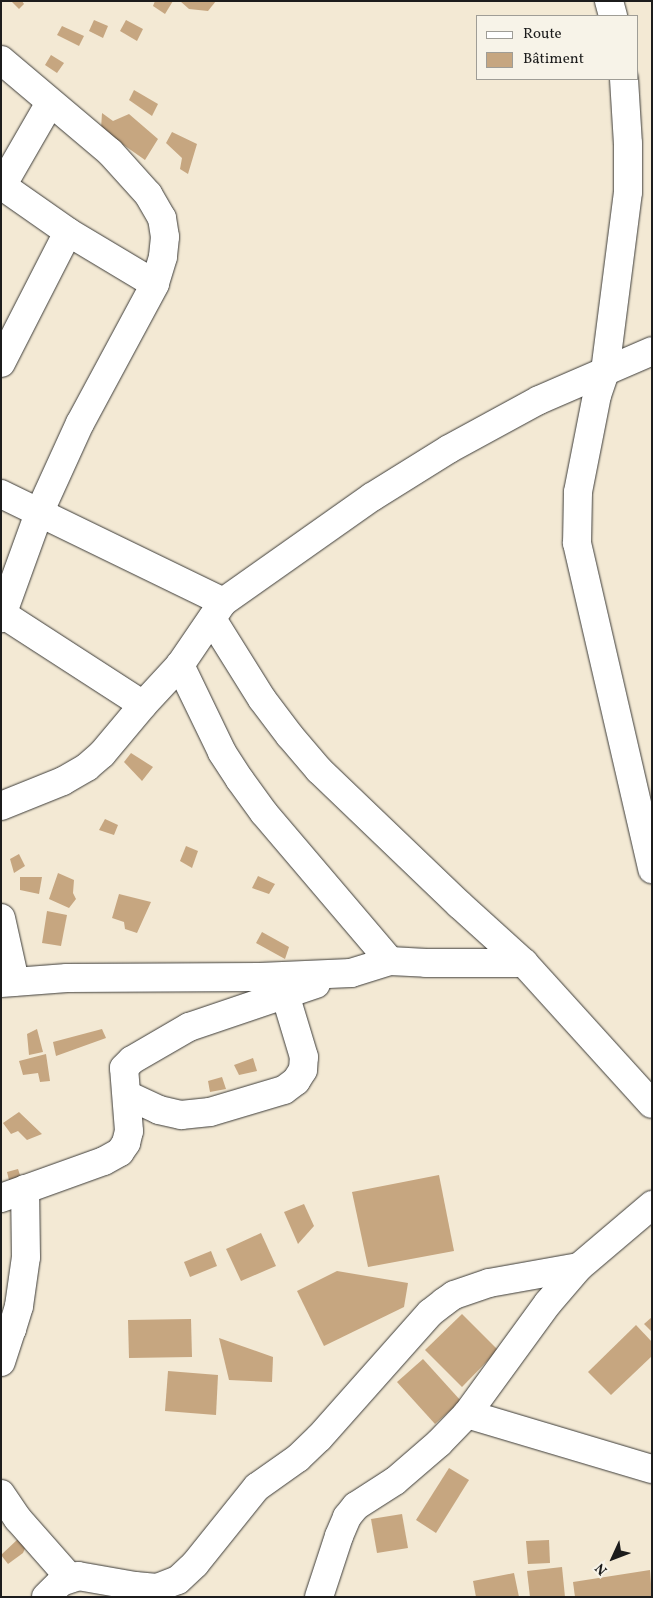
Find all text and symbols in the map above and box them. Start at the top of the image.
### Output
legend [476,15,638,80]
text: Route [523,24,562,45]
text: Bâtiment [523,49,584,70]
north arrow [588,1533,638,1583]
text: N [591,1558,612,1579]

